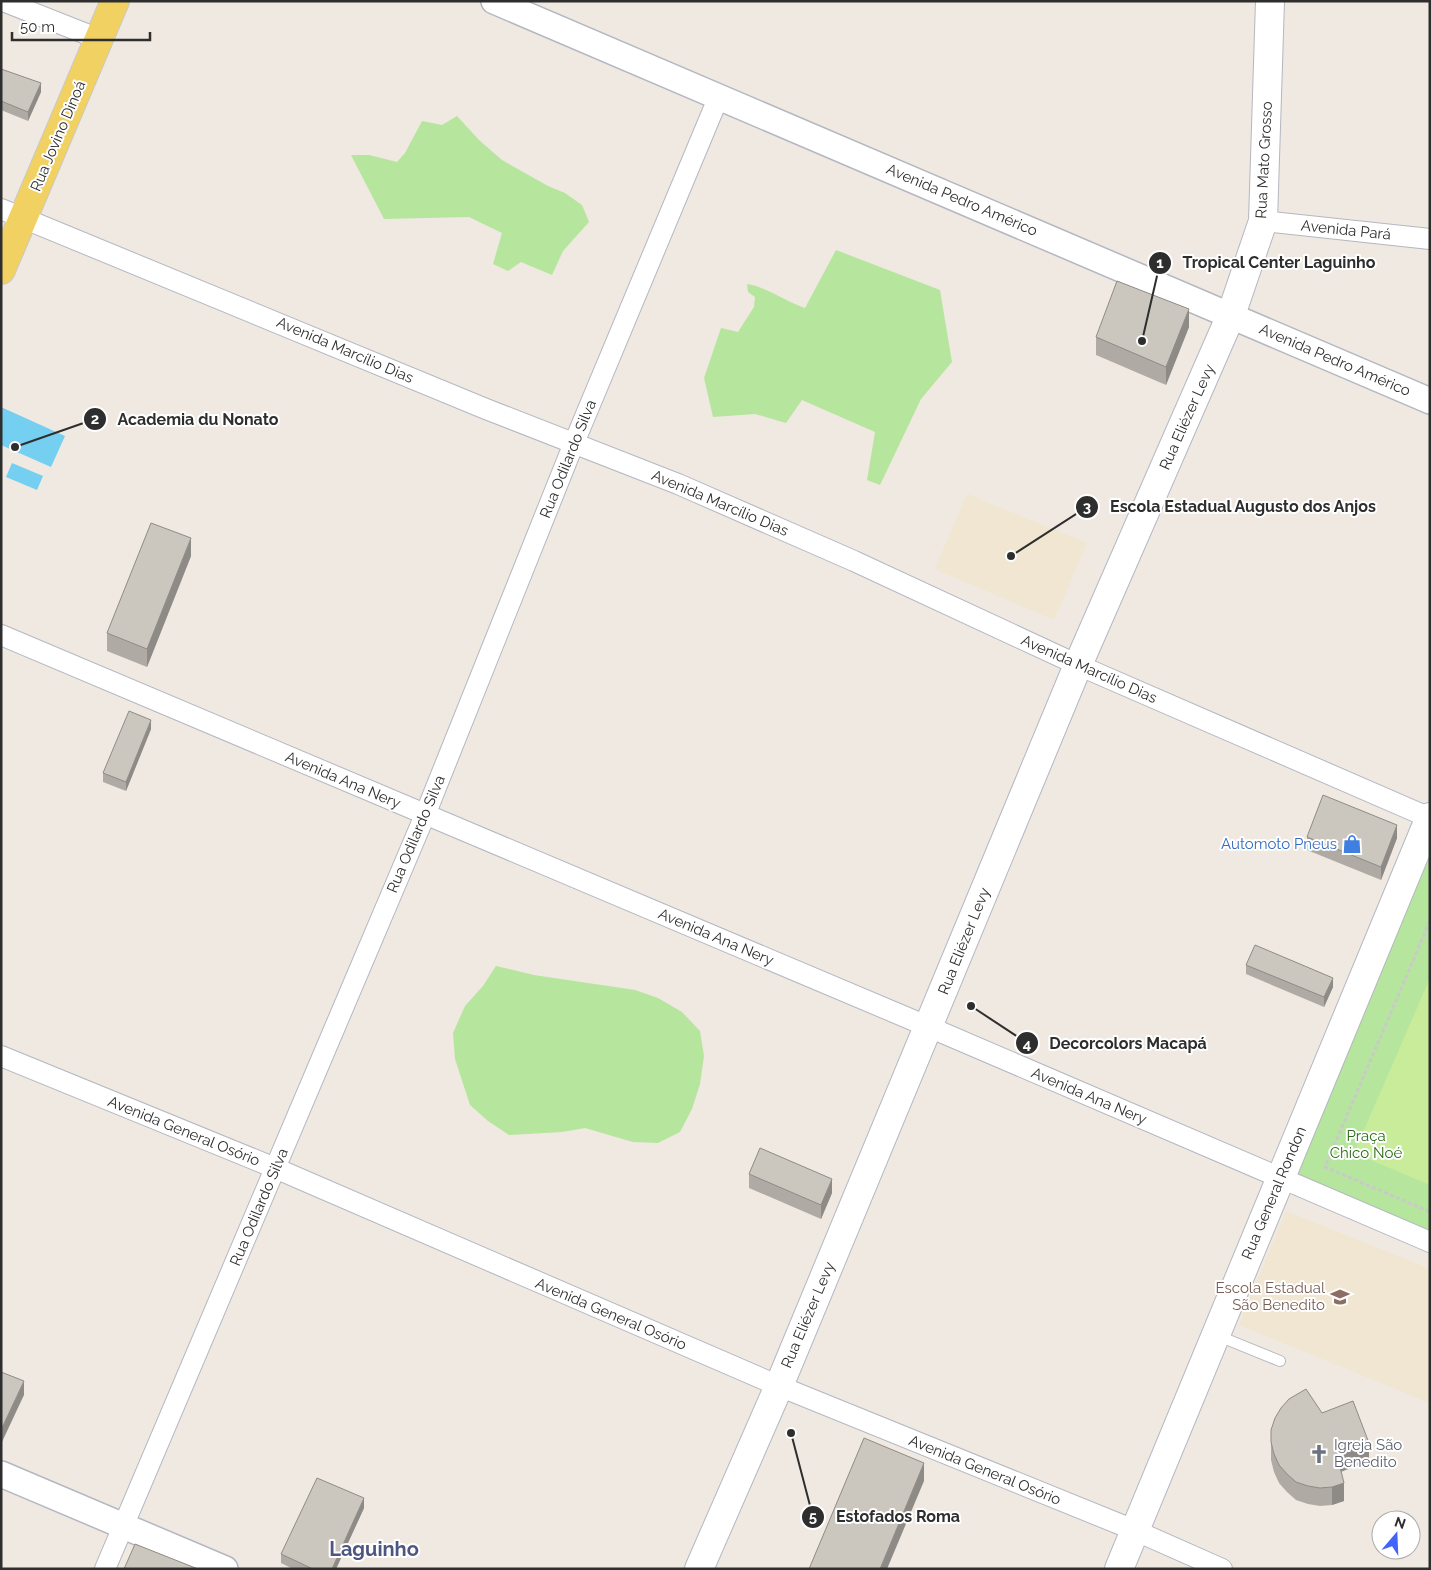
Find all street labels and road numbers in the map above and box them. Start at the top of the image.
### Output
street label: Rua Jovino Dinoá [27,78,89,194]
street label: Rua Mato Grosso [1252,101,1276,219]
street label: Avenida Pedro Américo [884,160,1040,240]
street label: Avenida Pará [1300,216,1392,244]
street label: Avenida Marcílio Dias [274,313,416,387]
street label: Avenida Pedro Américo [1257,320,1413,400]
street label: Rua Eliézer Levy [1156,361,1218,473]
street label: Rua Odilardo Silva [536,397,600,521]
street label: Avenida Marcílio Dias [649,466,791,540]
street label: Avenida Marcílio Dias [1018,631,1160,707]
street label: Avenida Ana Nery [283,748,403,812]
street label: Rua Odilardo Silva [383,772,449,896]
street label: Rua Eliézer Levy [934,885,994,997]
street label: Avenida Ana Nery [656,905,776,969]
street label: Avenida Ana Nery [1029,1064,1149,1128]
street label: Avenida General Osório [105,1092,263,1170]
street label: Rua General Rondon [1238,1124,1310,1262]
street label: Rua Odilardo Silva [226,1145,292,1269]
street label: Rua Eliézer Levy [777,1259,839,1371]
street label: Avenida General Osório [533,1274,689,1354]
street label: Avenida General Osório [906,1431,1064,1509]

